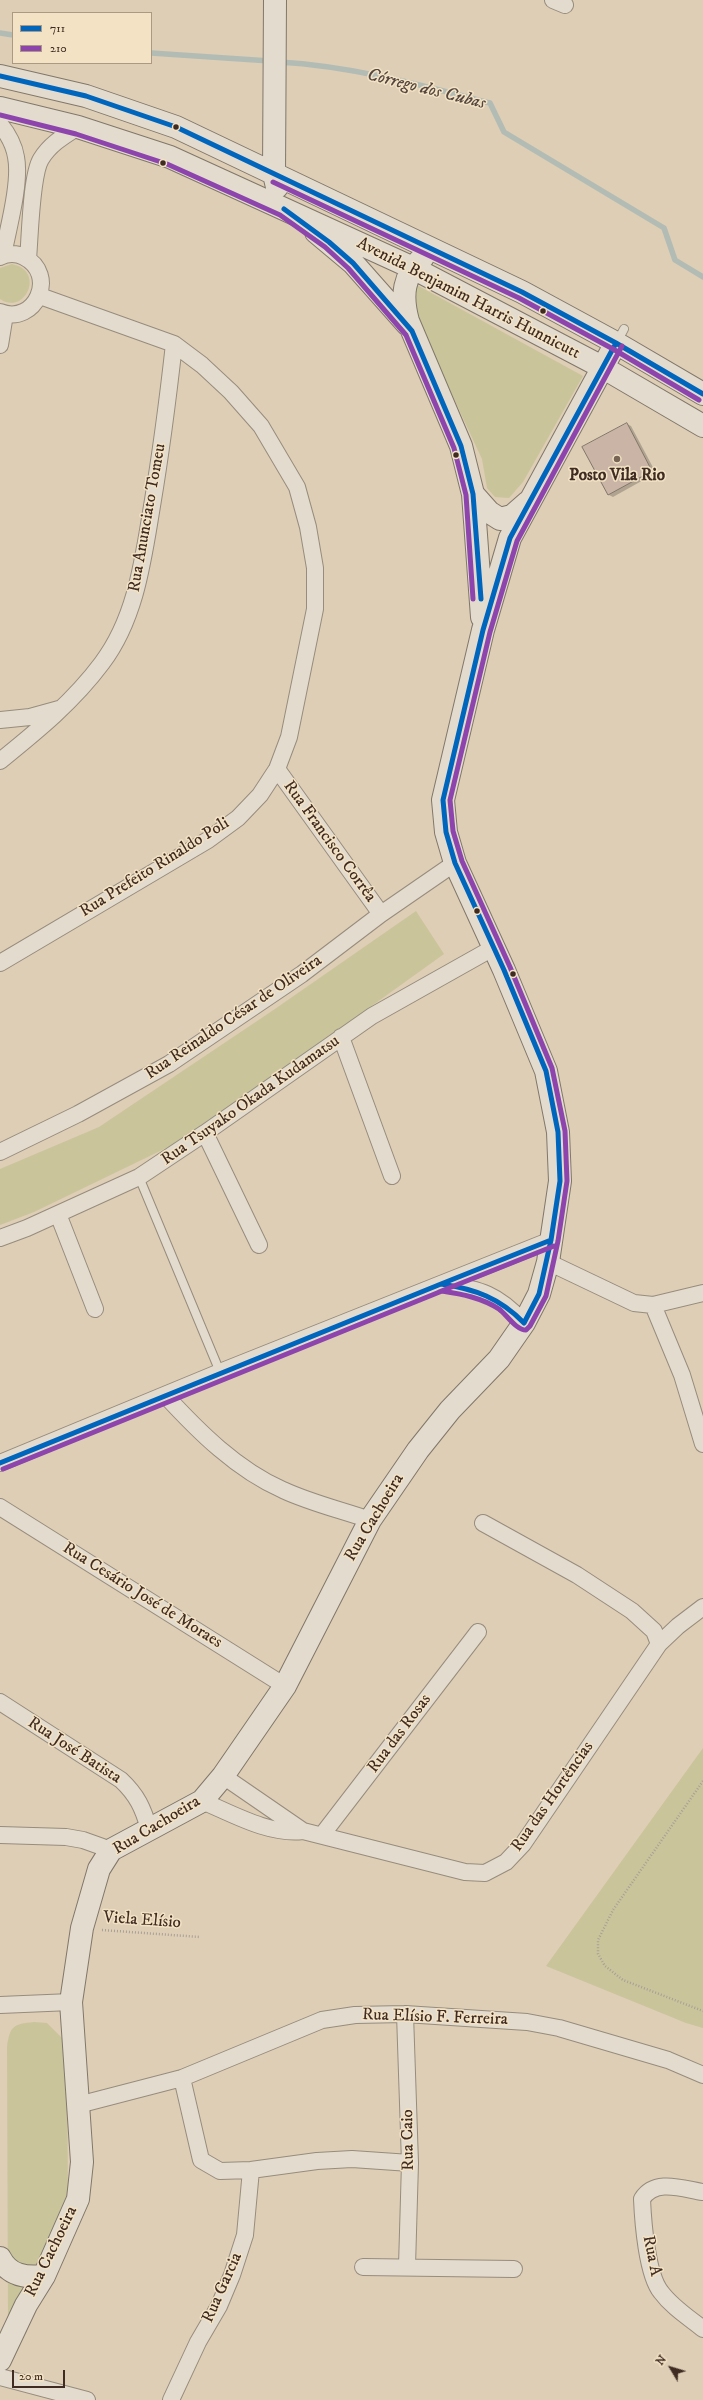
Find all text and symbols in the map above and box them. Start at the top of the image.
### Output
legend [12,12,152,64]
text: 711 [50,21,65,36]
text: 210 [50,41,67,56]
water label: Córrego dos Cubas [365,65,487,115]
unlabelled marker [171,122,181,132]
unlabelled marker [158,158,168,168]
street label: Avenida Benjamim Harris Hunnicutt [353,234,583,364]
unlabelled marker [538,306,548,316]
street label: Rua Anunciato Tomeu [125,442,171,594]
unlabelled marker [451,450,461,460]
marker: Posto Vila Rio [612,454,622,464]
place label: Posto Vila Rio [569,466,665,486]
street label: Rua Francisco Corrêa [278,777,380,907]
street label: Rua Prefeito Rinaldo Poli [77,814,233,922]
unlabelled marker [472,906,482,916]
street label: Rua Reinaldo César de Oliveira [142,951,326,1085]
unlabelled marker [508,969,518,979]
street label: Rua Tsuyako Okada Kudamatsu [158,1032,344,1170]
street label: Rua Cachoeira [341,1471,409,1565]
street label: Rua Cesário José de Moraes [58,1539,226,1653]
street label: Rua das Rosas [364,1691,436,1777]
street label: Rua José Batista [23,1713,125,1789]
street label: Rua das Hortências [507,1738,599,1856]
street label: Rua Cachoeira [110,1792,204,1860]
street label: Viela Elísio [102,1908,182,1934]
street label: Rua Elísio F. Ferreira [362,2005,508,2031]
street label: Rua Caio [398,2109,420,2171]
street label: Rua Cachoeira [21,2203,83,2301]
street label: Rua A [637,2234,665,2278]
street label: Rua Garcia [198,2250,248,2326]
north arrow [651,2348,691,2388]
text: N [653,2353,670,2368]
scale bar [14,2362,67,2388]
text: 20 m [19,2369,43,2384]

